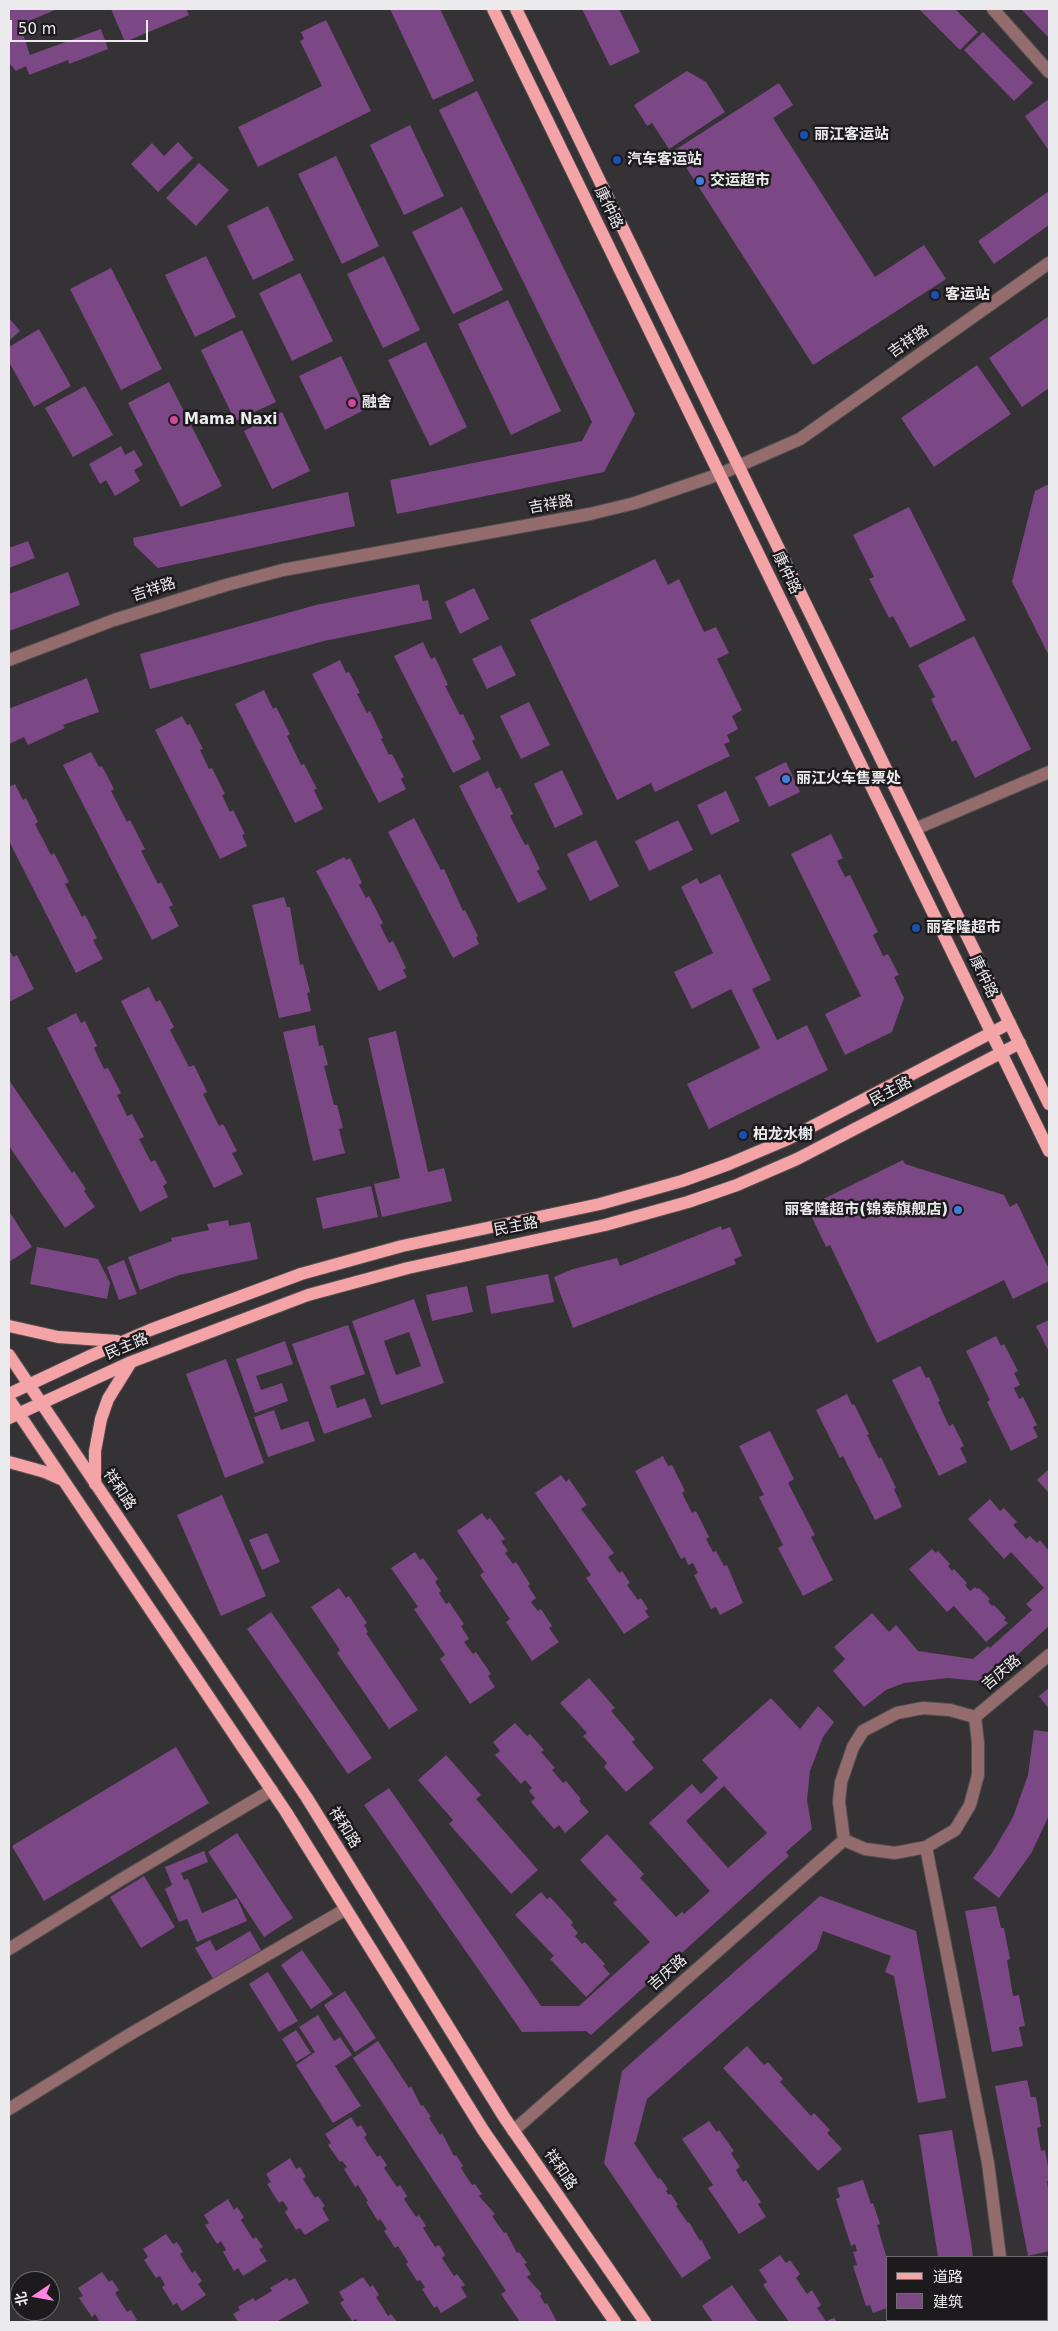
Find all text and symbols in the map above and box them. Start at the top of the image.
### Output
scale bar [12,10,150,42]
text: 50 m [18,20,56,38]
place label: 丽江客运站 [814,126,889,144]
marker: 丽江客运站 [798,129,810,141]
place label: 汽车客运站 [627,151,702,169]
marker: 汽车客运站 [611,154,623,166]
place label: 交运超市 [710,172,770,190]
marker: 交运超市 [694,175,706,187]
street label: 康仲路 [590,184,626,232]
place label: 客运站 [945,286,990,304]
marker: 客运站 [929,289,941,301]
street label: 吉祥路 [885,322,933,362]
place label: 融舍 [362,394,392,412]
marker: 融舍 [346,397,358,409]
place label: Mama Naxi [184,411,278,429]
marker: Mama Naxi [168,414,180,426]
street label: 吉祥路 [527,492,575,518]
street label: 康仲路 [768,549,804,597]
street label: 吉祥路 [130,574,178,606]
place label: 丽江火车售票处 [796,770,901,788]
marker: 丽江火车售票处 [780,773,792,785]
place label: 丽客隆超市 [926,919,1001,937]
marker: 丽客隆超市 [910,922,922,934]
street label: 康仲路 [965,953,1001,1001]
street label: 民主路 [867,1073,915,1111]
place label: 柏龙水榭 [753,1126,813,1144]
marker: 柏龙水榭 [737,1129,749,1141]
place label: 丽客隆超市(锦泰旗舰店) [784,1201,948,1219]
marker: 丽客隆超市(锦泰旗舰店) [952,1204,964,1216]
street label: 民主路 [492,1214,540,1240]
street label: 民主路 [103,1330,151,1364]
street label: 祥和路 [99,1466,139,1514]
street label: 吉庆路 [979,1652,1025,1694]
street label: 祥和路 [324,1804,364,1852]
street label: 吉庆路 [645,1951,691,1995]
street label: 祥和路 [540,2146,580,2194]
legend [886,2256,1048,2321]
text: 道路 [933,2268,963,2286]
north arrow [10,2271,60,2321]
text: 北 [12,2290,31,2307]
text: 建筑 [933,2293,963,2311]

